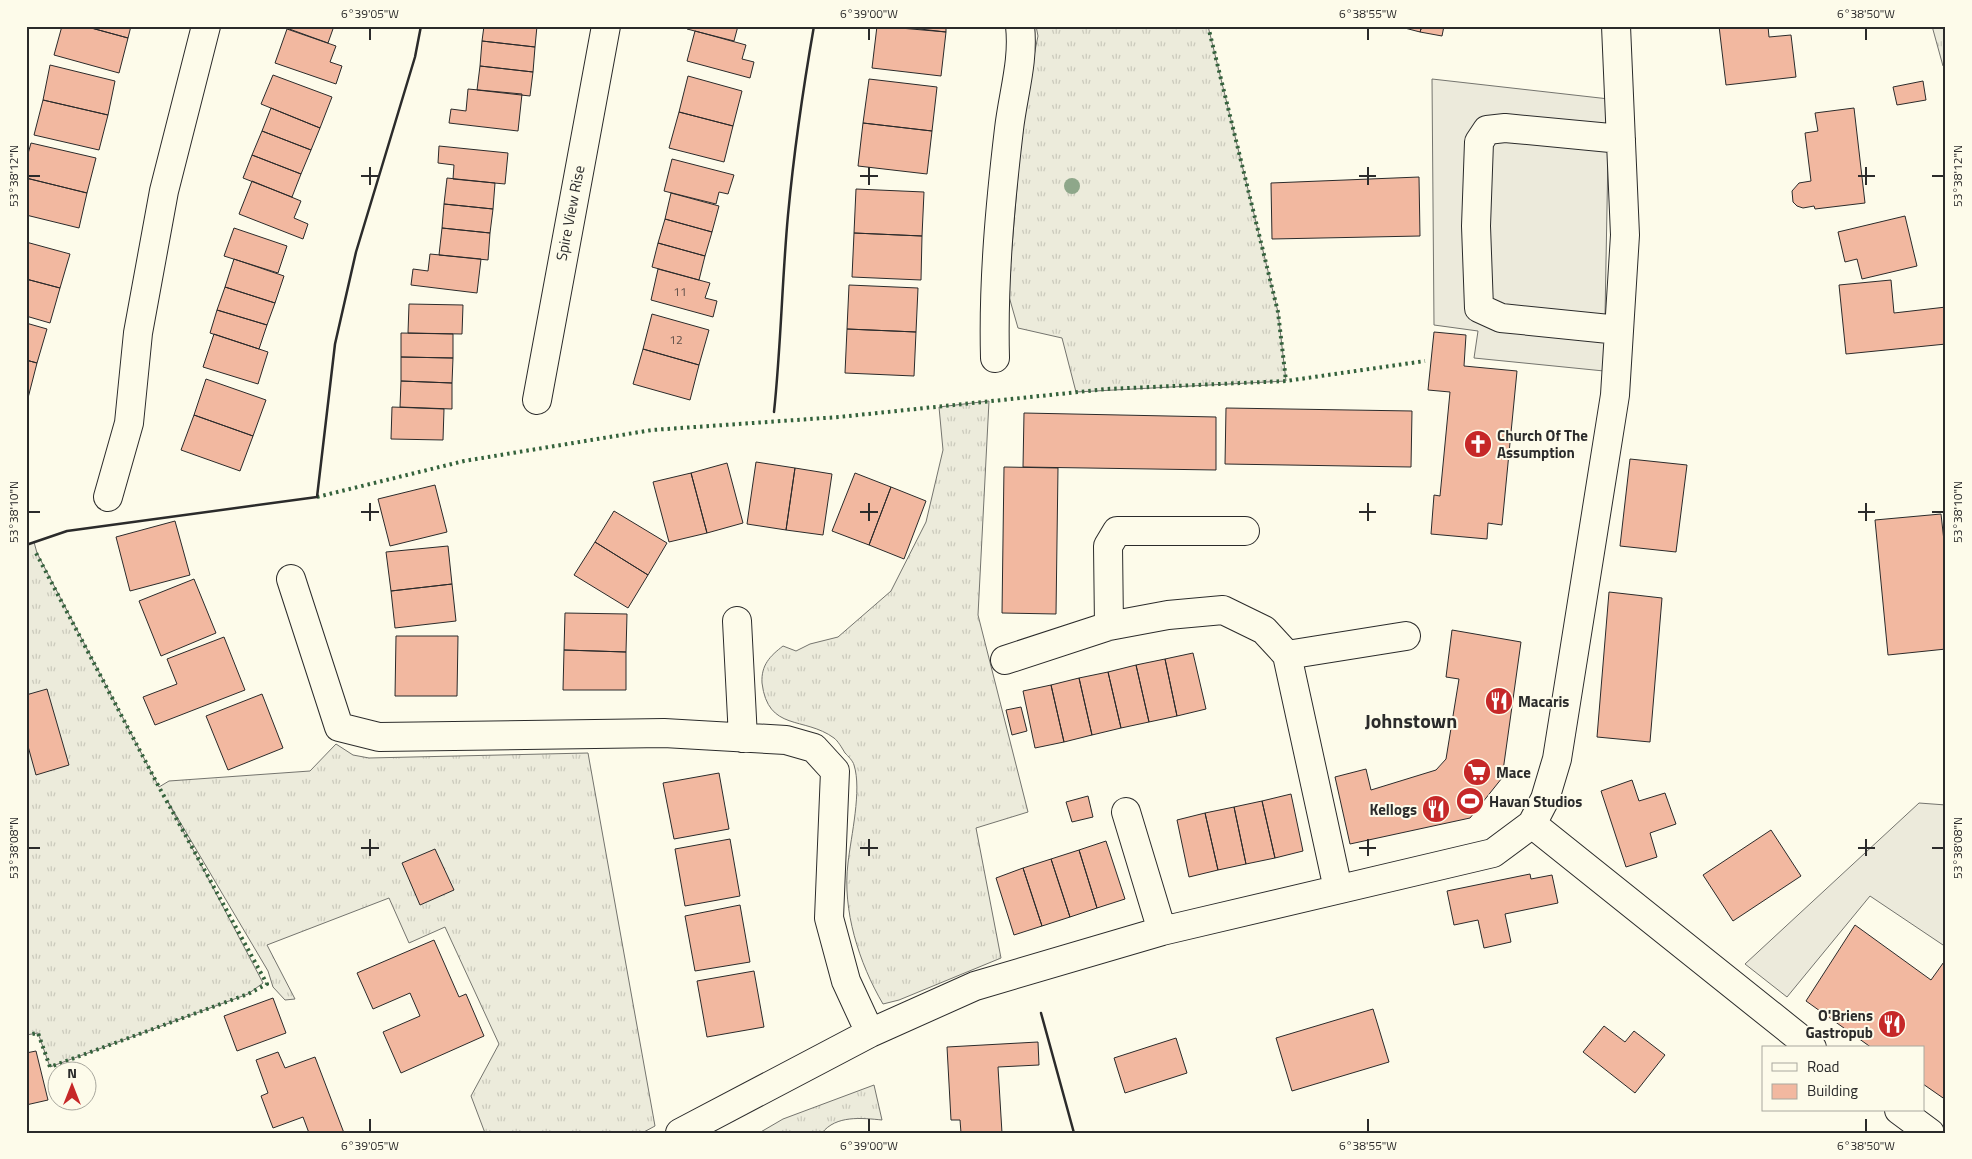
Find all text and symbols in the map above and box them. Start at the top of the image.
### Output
text: 6°39'05"W [341,4,399,23]
text: 6°39'00"W [840,4,898,23]
text: 6°38'55"W [1339,4,1397,23]
text: 6°38'50"W [1837,4,1895,23]
text: 53°38'12"N [4,145,23,207]
text: 53°38'12"N [1948,145,1967,207]
street label: Spire View Rise [549,163,591,263]
house number: 11 [673,282,687,301]
house number: 12 [669,330,683,349]
place label: Church Of The Assumption [1497,424,1588,464]
church icon: Church Of The Assumption [1463,429,1493,459]
text: 53°38'10"N [4,481,23,543]
text: 53°38'10"N [1948,481,1967,543]
restaurant icon: Macaris [1484,686,1514,716]
place label: Macaris [1518,690,1569,713]
district label: Johnstown [1365,705,1457,736]
supermarket icon: Mace [1462,757,1492,787]
place label: Mace [1496,761,1531,784]
sports icon: Havan Studios [1455,786,1485,816]
place label: Havan Studios [1489,790,1582,813]
restaurant icon: Kellogs [1421,794,1451,824]
place label: Kellogs [1370,798,1417,821]
text: 53°38'08"N [4,817,23,879]
text: 53°38'08"N [1948,817,1967,879]
place label: O'Briens Gastropub [1805,1004,1873,1044]
restaurant icon: O'Briens Gastropub [1877,1009,1907,1039]
legend [1762,1046,1924,1112]
text: Road [1807,1055,1839,1078]
north arrow [48,1062,98,1112]
text: N [67,1062,77,1083]
text: Building [1807,1079,1858,1102]
text: 6°39'05"W [341,1136,399,1155]
text: 6°39'00"W [840,1136,898,1155]
text: 6°38'55"W [1339,1136,1397,1155]
text: 6°38'50"W [1837,1136,1895,1155]

